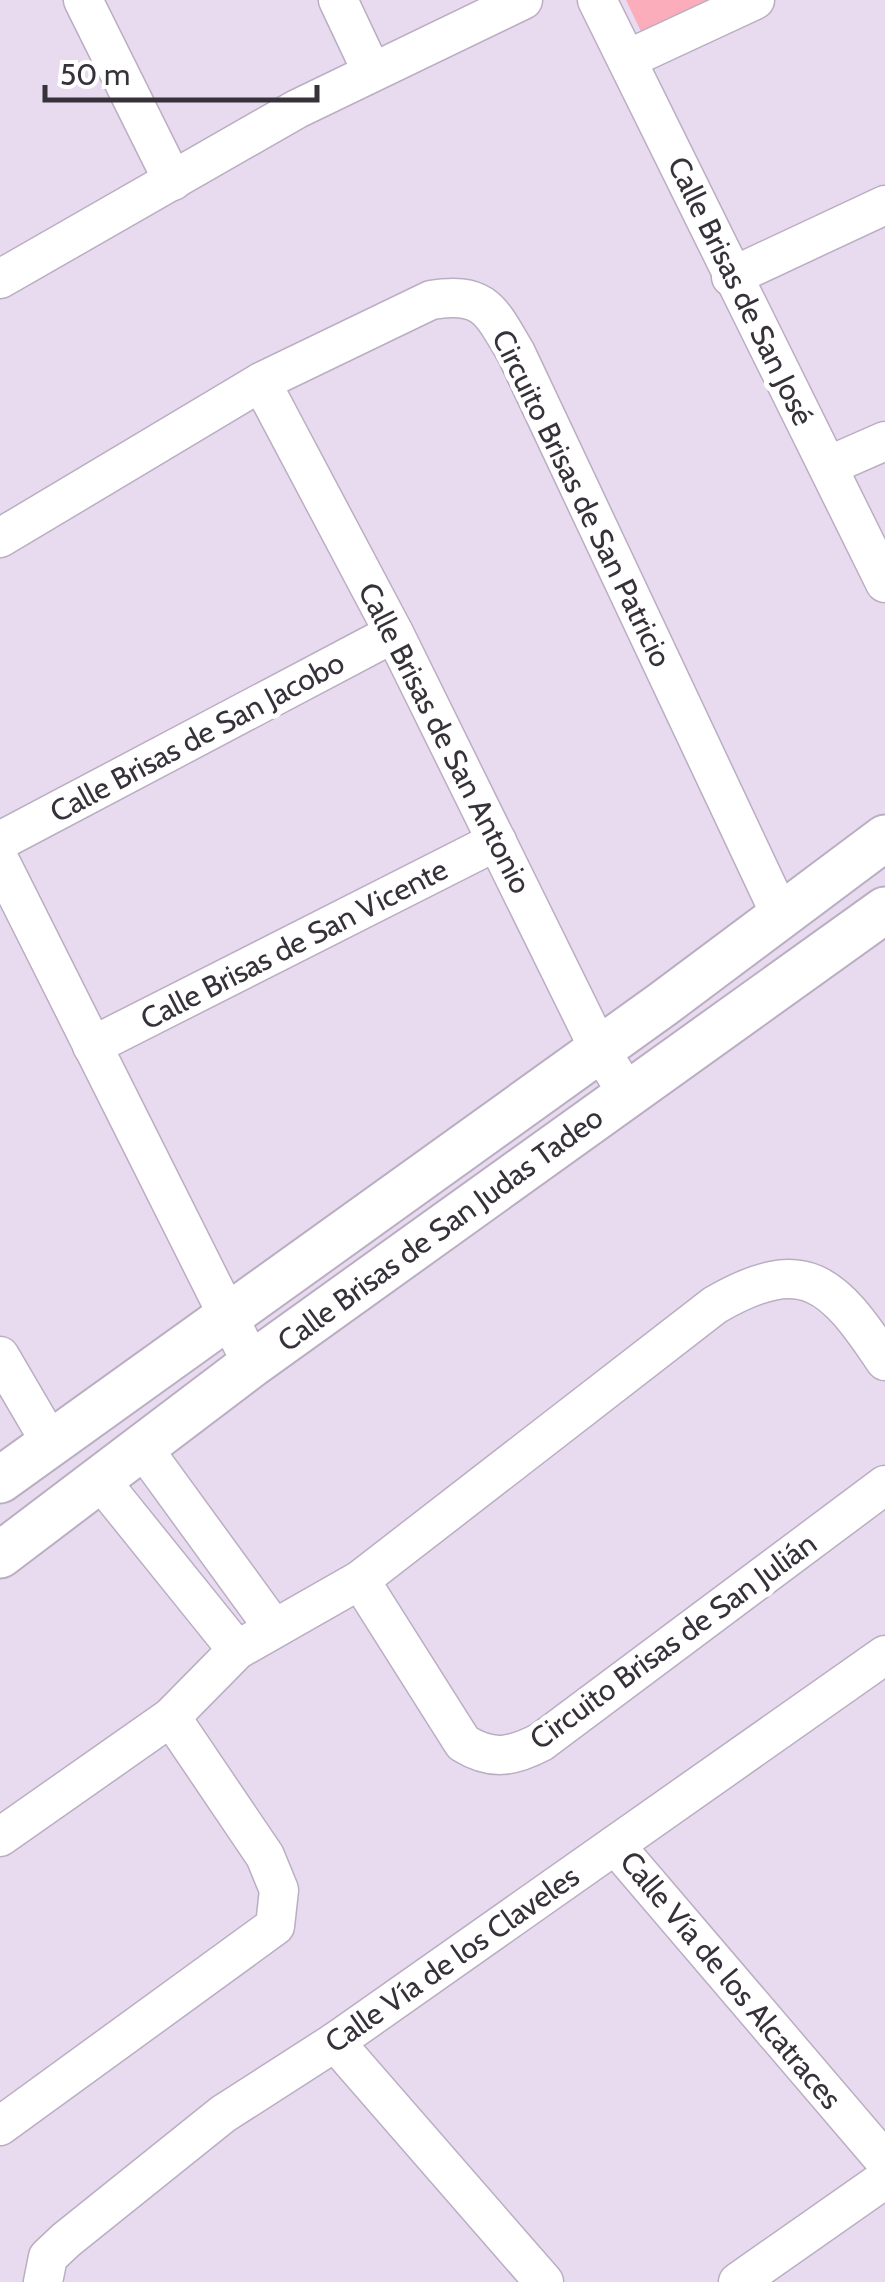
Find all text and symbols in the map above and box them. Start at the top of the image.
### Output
scale bar [45,40,318,102]
text: 50 m [60,56,130,93]
street label: Calle Brisas de San José [660,151,822,431]
street label: Circuito Brisas de San Patricio [484,323,680,673]
street label: Calle Brisas de San Antonio [350,576,540,900]
street label: Calle Brisas de San Jacobo [44,644,350,830]
street label: Calle Brisas de San Vicente [134,850,454,1038]
street label: Calle Brisas de San Judas Tadeo [270,1099,610,1359]
street label: Circuito Brisas de San Julián [522,1525,824,1757]
street label: Calle Vía de los Alcatraces [612,1843,850,2117]
street label: Calle Vía de los Claveles [318,1857,586,2061]

